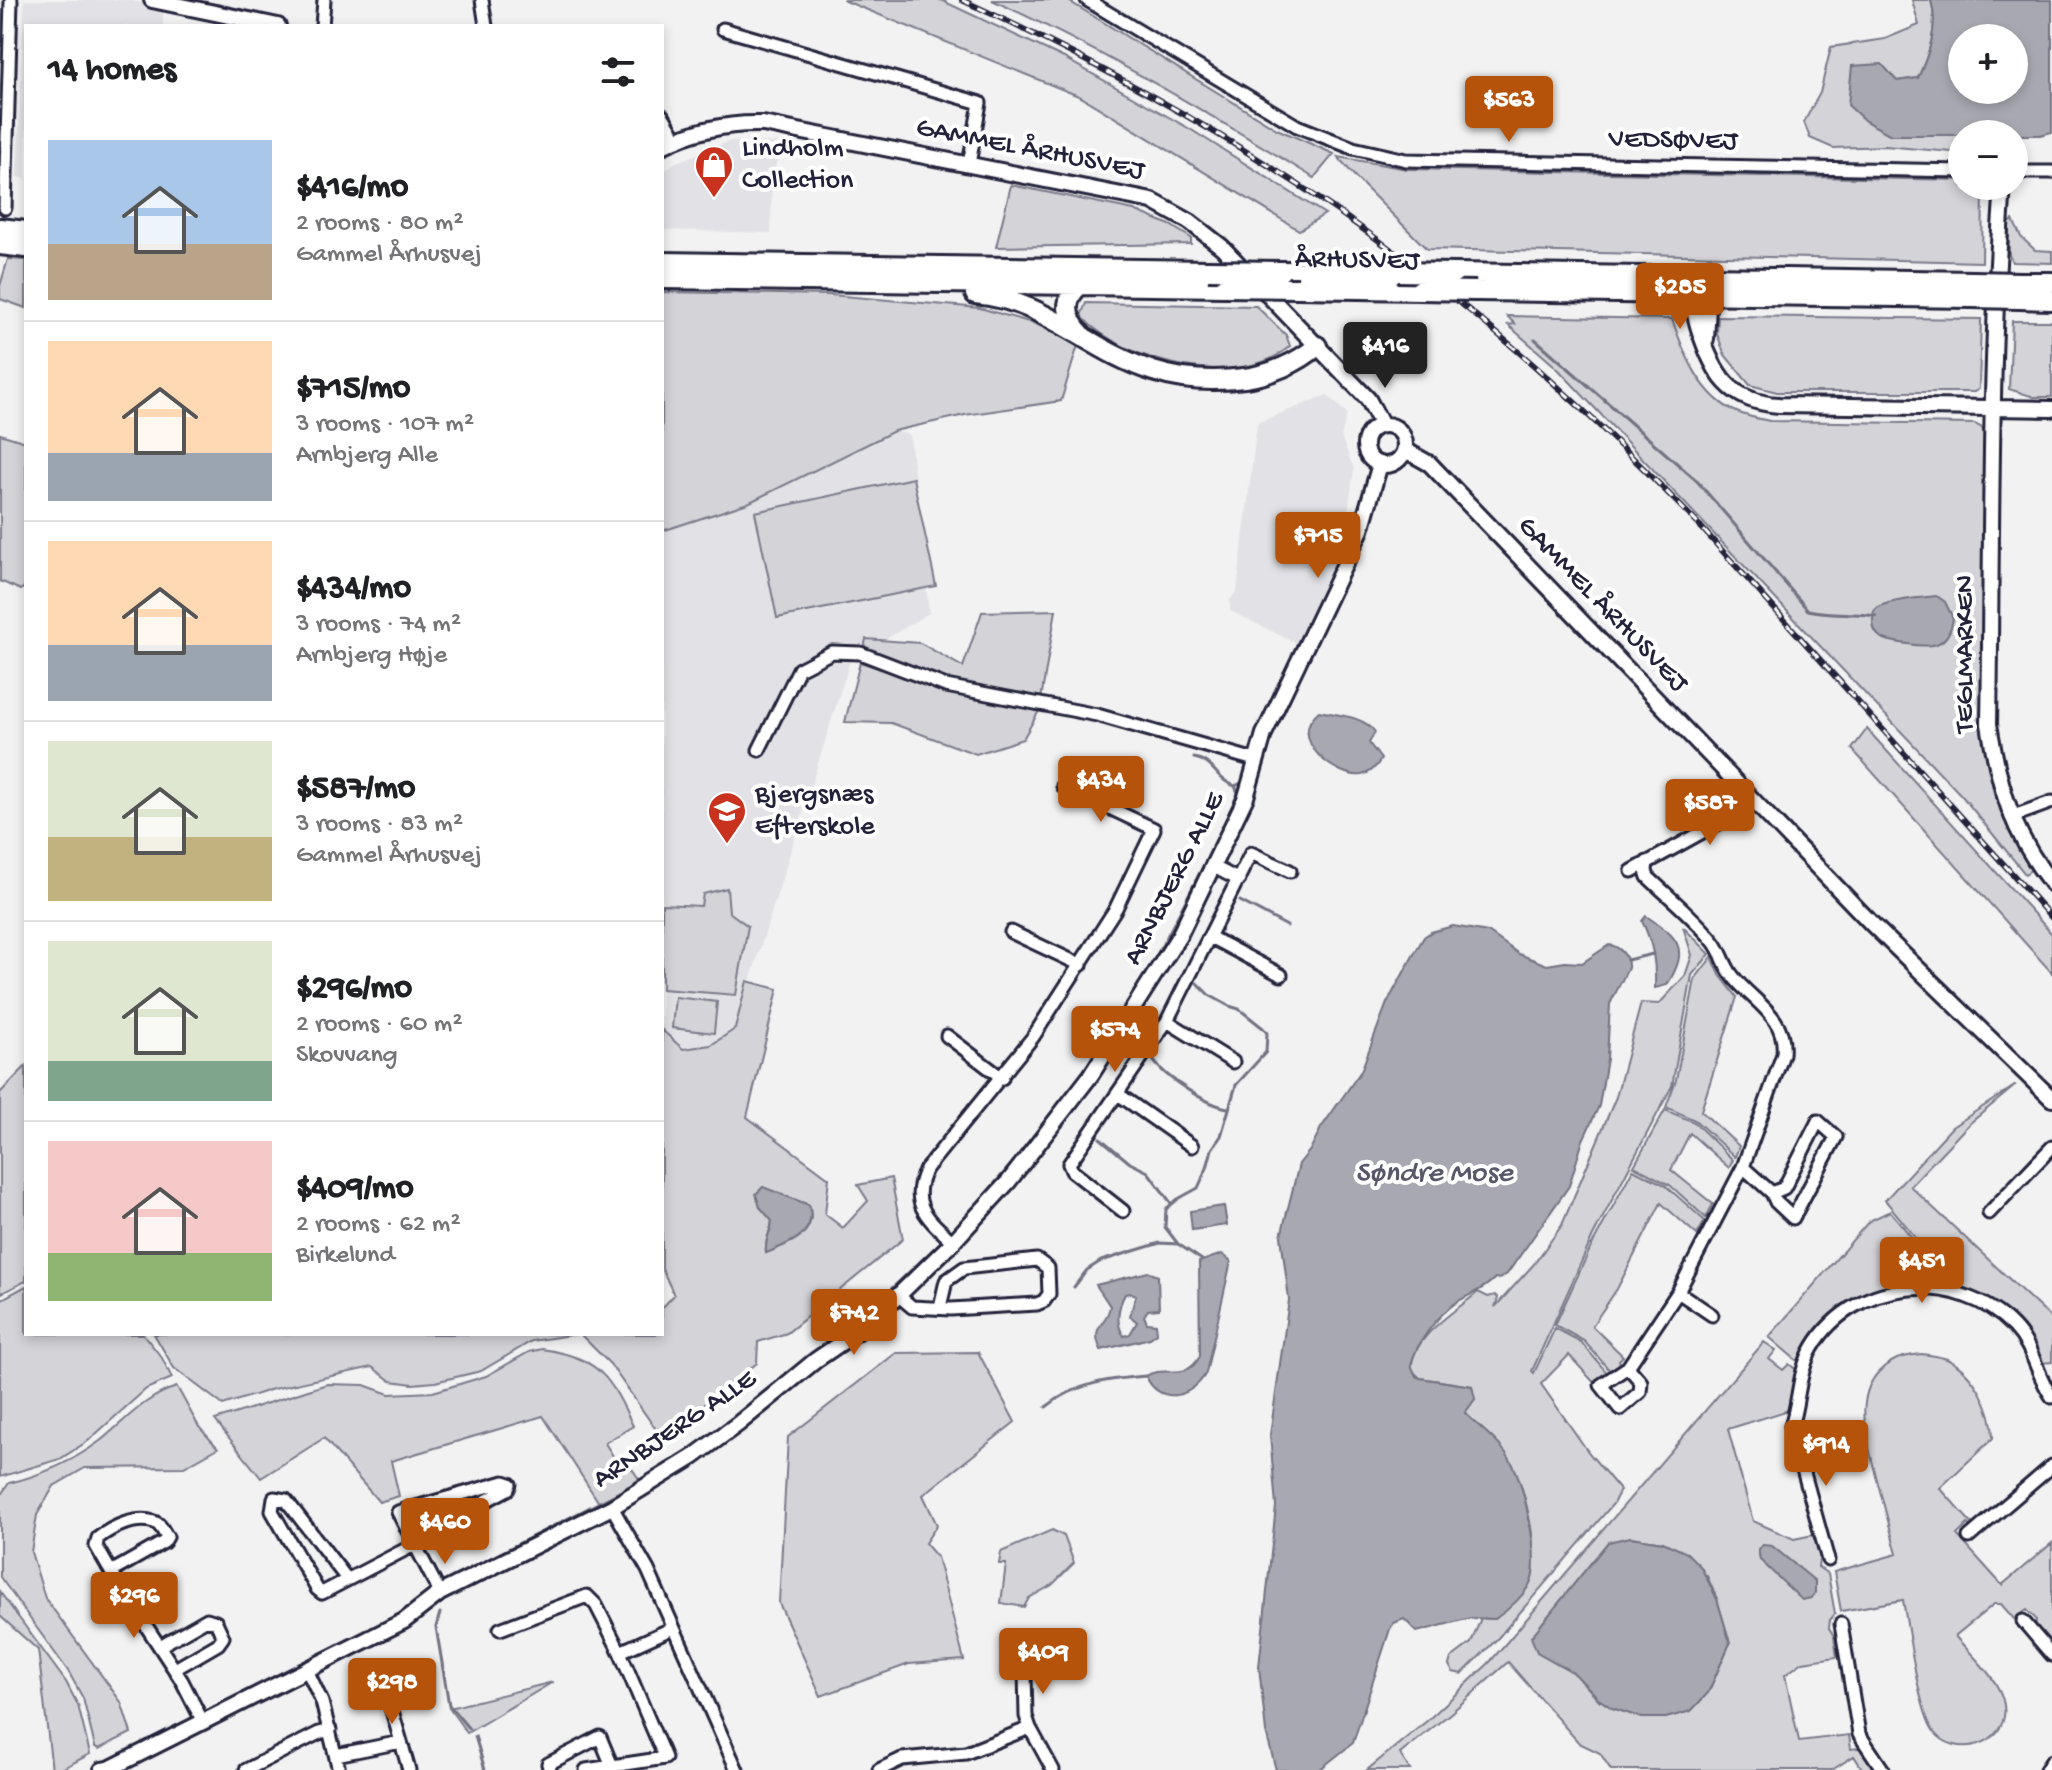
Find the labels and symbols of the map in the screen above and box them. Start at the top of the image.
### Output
pin: $563 [1462,76,1556,144]
street label: GAMMEL ÅRHUSVEJ [913,111,1148,189]
street label: VEDSØVEJ [1607,123,1739,159]
place label: Lindholm Collection [742,133,854,198]
shop icon: Lindholm Collection [693,144,735,199]
street label: ÅRHUSVEJ [1295,242,1421,279]
pin: $285 [1633,263,1727,331]
pin: $416 [1338,322,1432,390]
street label: GAMMEL ÅRHUSVEJ [1510,510,1696,701]
pin: $715 [1271,512,1365,580]
street label: TEGLMARKEN [1950,575,1983,735]
pin: $434 [1054,756,1148,824]
place label: Bjergsnæs Efterskole [754,779,875,844]
pin: $587 [1663,779,1757,847]
street label: ARNBJERG ALLE [1117,786,1233,971]
school or university icon: Bjergsnæs Efterskole [706,790,748,845]
pin: $574 [1068,1006,1162,1074]
water label: Søndre Mose [1355,1157,1514,1192]
pin: $451 [1875,1237,1969,1305]
pin: $742 [807,1289,901,1357]
street label: ARNBJERG ALLE [587,1362,764,1497]
pin: $914 [1779,1420,1873,1488]
pin: $460 [398,1498,492,1566]
pin: $296 [87,1572,181,1640]
pin: $409 [996,1628,1090,1696]
pin: $298 [345,1658,439,1726]

